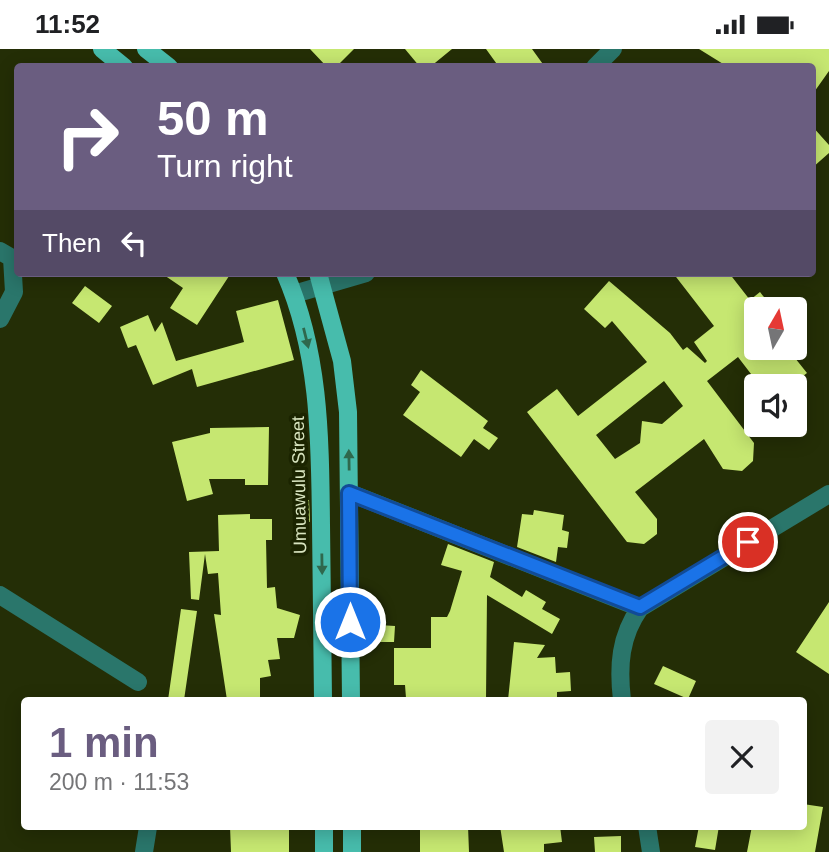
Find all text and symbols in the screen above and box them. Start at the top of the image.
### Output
text: 11:52 [35,9,100,39]
icon: right [42,91,133,182]
text: 50 m [157,91,269,145]
text: Turn right [157,148,293,184]
icon: left [115,224,153,262]
text: Then [42,228,101,258]
north arrow [744,297,807,361]
map controls [744,297,807,437]
one-way arrow [301,327,312,349]
button: sound [744,374,807,437]
street label: Umuawulu Street [288,416,310,554]
one-way arrow [343,449,355,471]
pin [718,512,778,572]
icon: arrive [729,523,767,561]
one-way arrow [316,553,328,575]
position arrow [313,585,387,659]
text: 1 min [49,719,159,766]
button: close [705,720,779,794]
text: 200 m · 11:53 [49,769,189,795]

